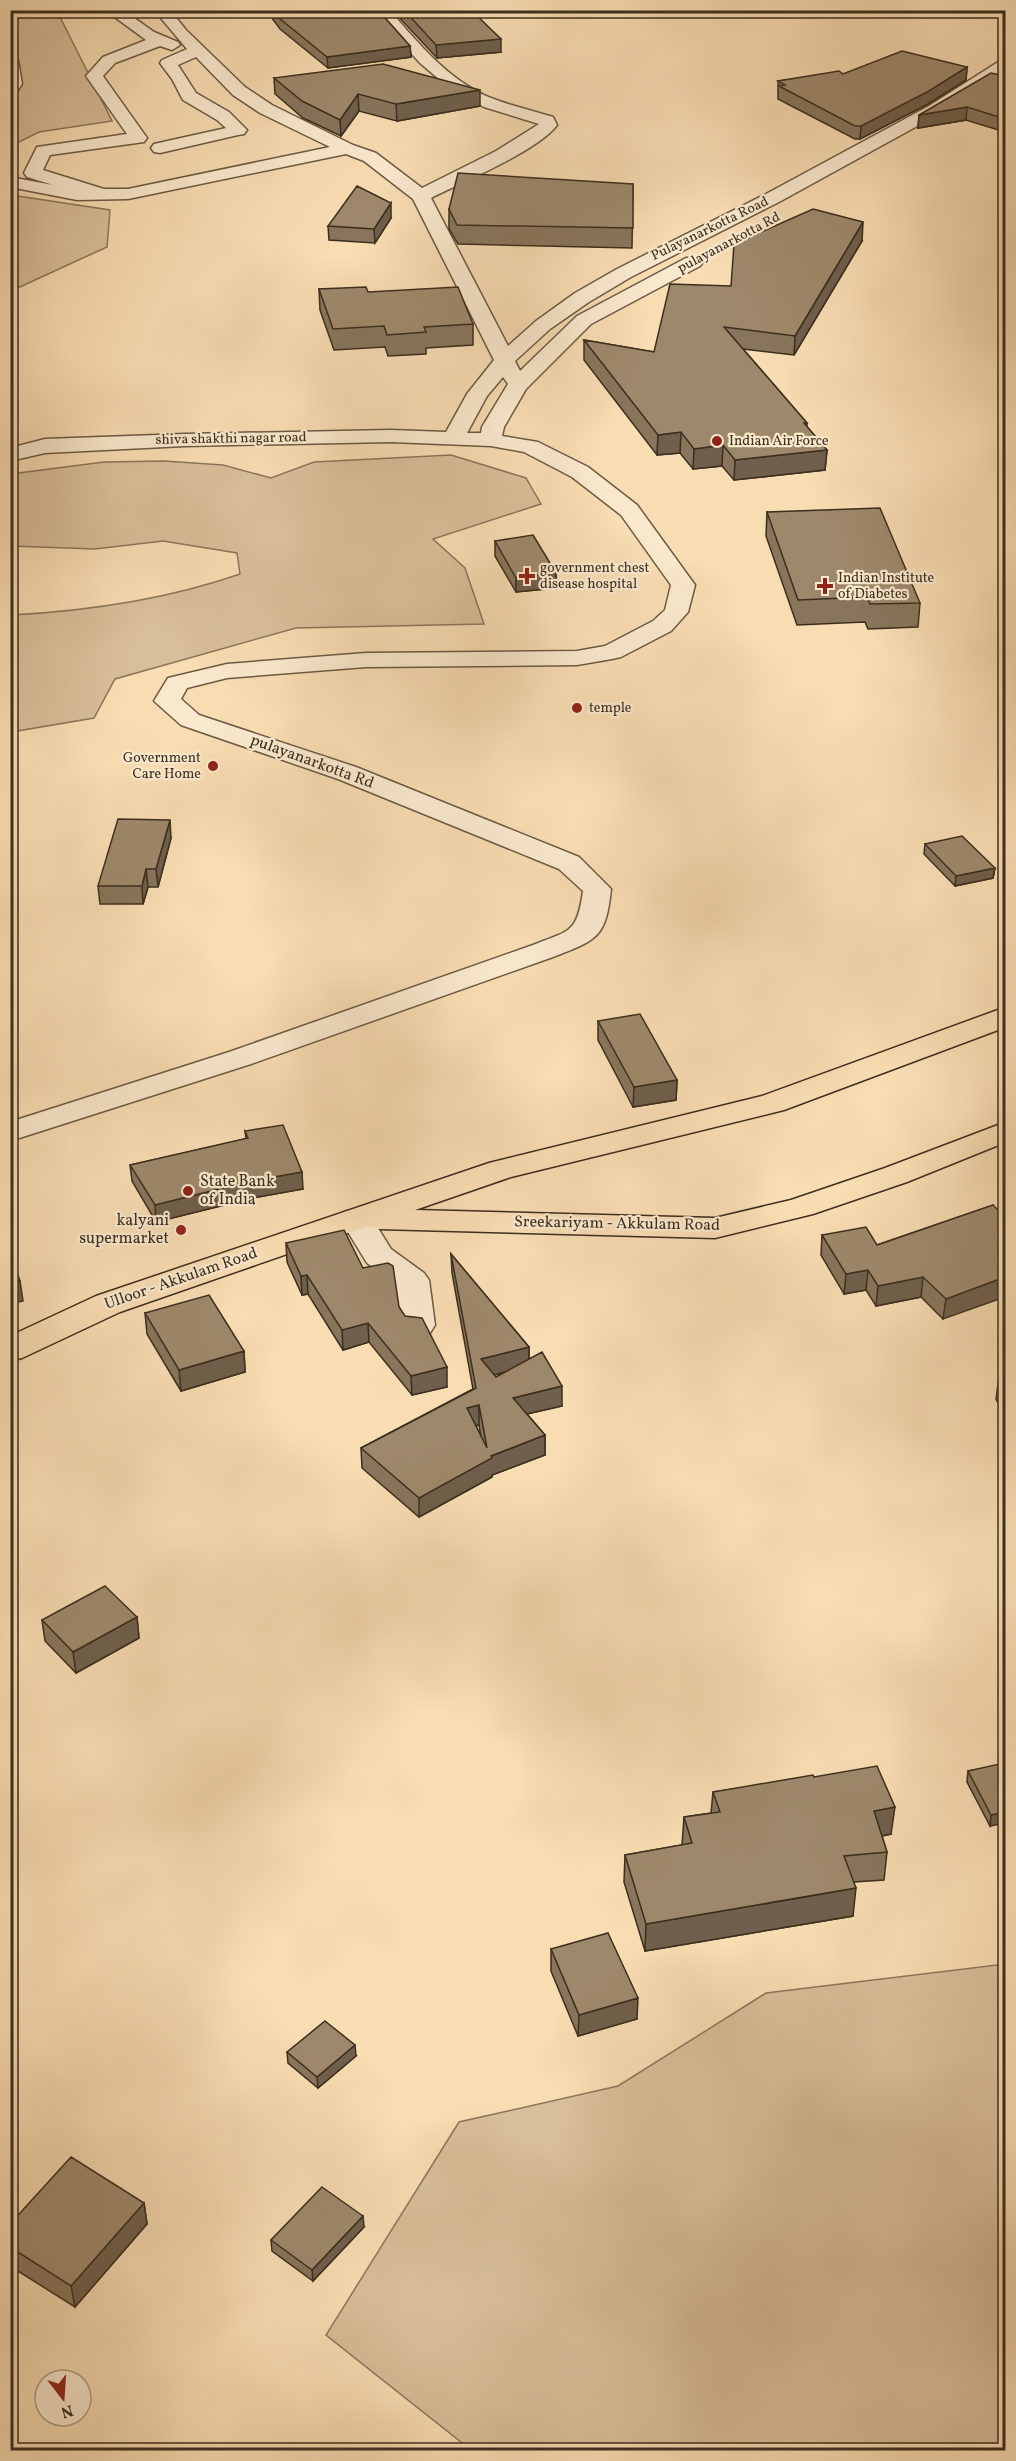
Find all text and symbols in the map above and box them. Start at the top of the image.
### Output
street label: Pulayanarkotta Road [648,192,772,266]
street label: pulayanarkotta Rd [674,208,784,278]
street label: shiva shakthi nagar road [155,428,307,450]
place label: Indian Air Force [729,432,829,451]
marker: Indian Air Force [710,434,724,448]
place label: government chest disease hospital [540,559,650,594]
marker: government chest disease hospital [518,567,536,585]
place label: Indian Institute of Diabetes [838,569,935,604]
marker: Indian Institute of Diabetes [816,577,834,595]
place label: temple [589,699,632,718]
marker: temple [570,701,584,715]
street label: pulayanarkotta Rd [247,729,377,795]
place label: Government Care Home [123,749,201,784]
marker: Government Care Home [206,759,220,773]
place label: State Bank of India [200,1171,275,1211]
marker: State Bank of India [181,1184,195,1198]
place label: kalyani supermarket [79,1210,169,1250]
street label: Sreekariyam - Akkulam Road [514,1211,720,1237]
marker: kalyani supermarket [174,1223,188,1237]
street label: Ulloor - Akkulam Road [102,1242,260,1316]
north arrow [33,2368,93,2428]
text: N [58,2398,76,2423]

